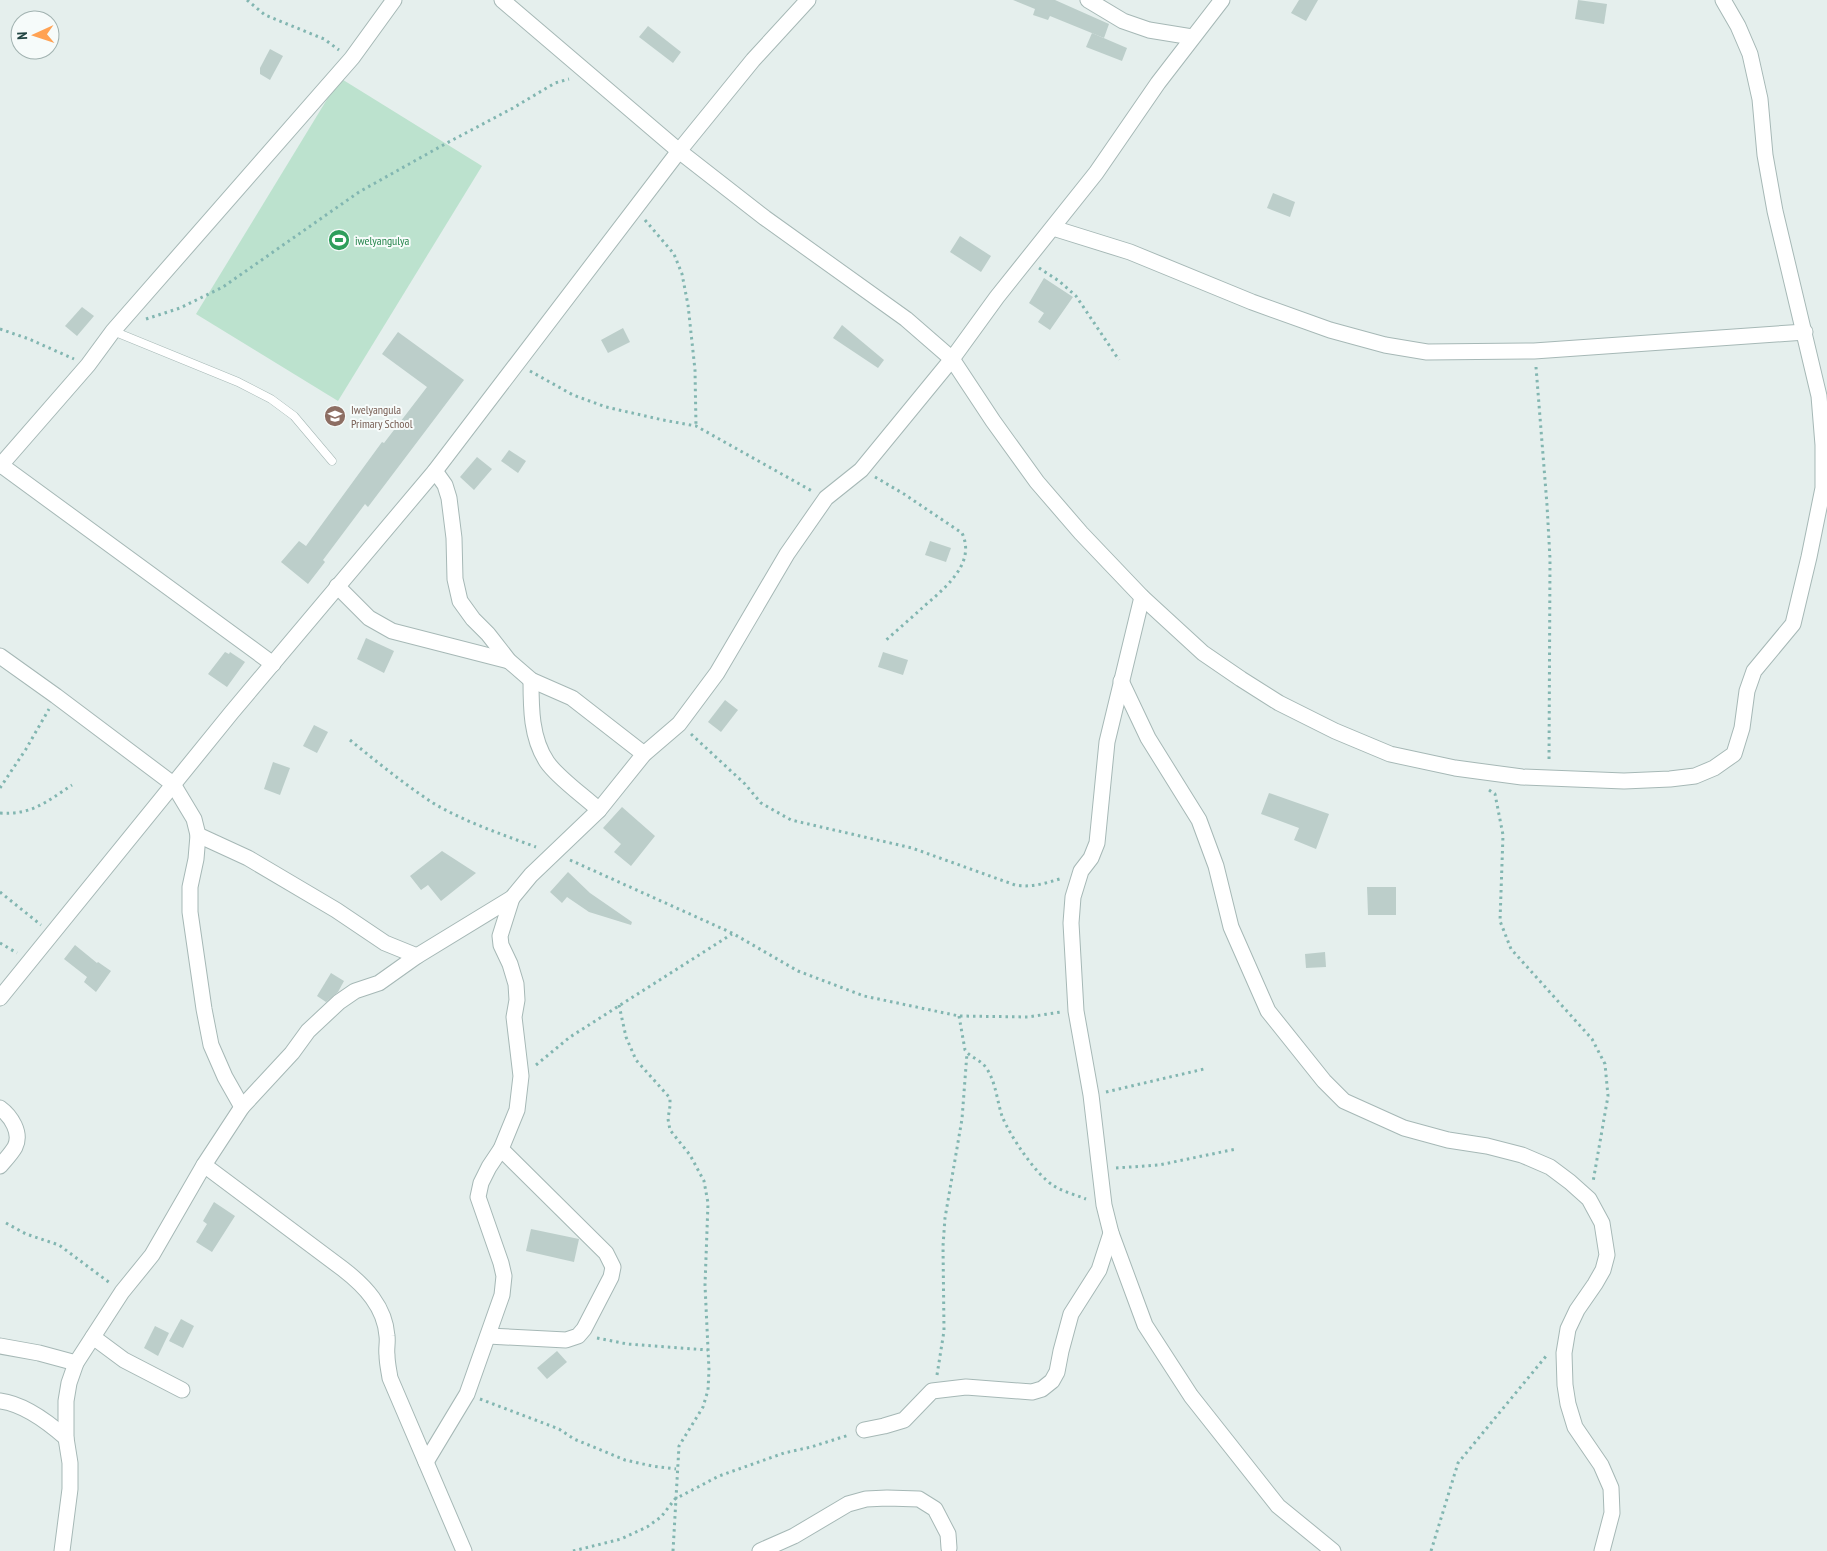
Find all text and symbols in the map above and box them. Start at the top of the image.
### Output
north arrow [10,10,60,60]
text: N [13,31,31,40]
sports icon: iwelyangulya [327,228,351,252]
place label: iwelyangulya [355,233,410,248]
place label: Iwelyangula Primary School [351,402,413,431]
school or university icon: Iwelyangula Primary School [323,404,347,428]

